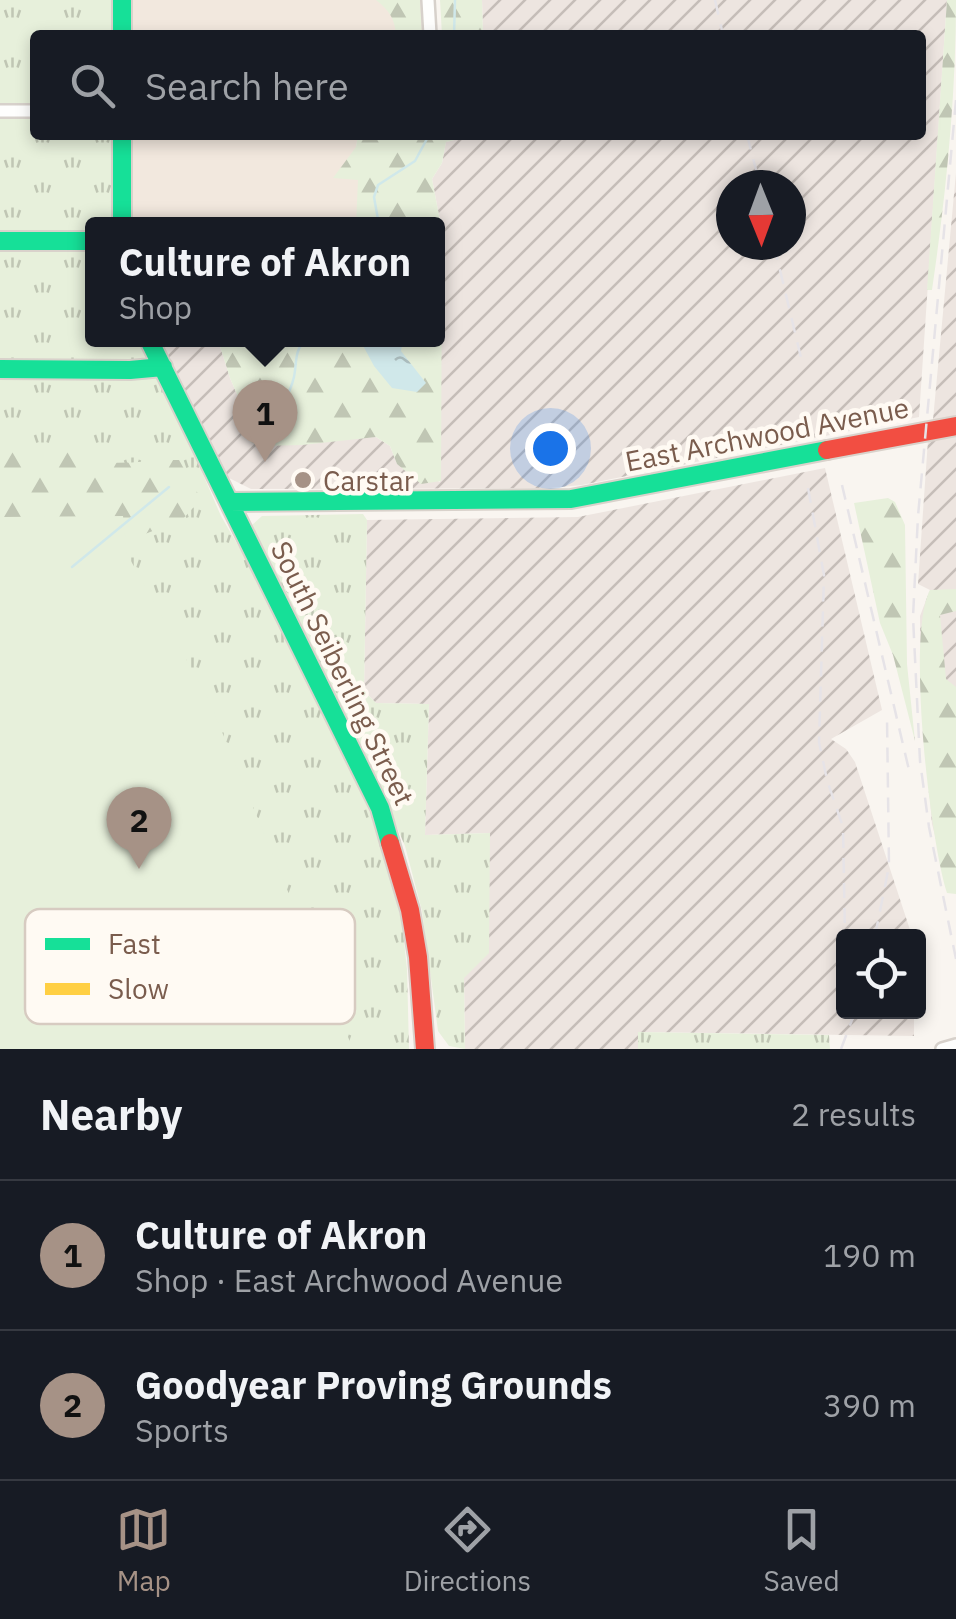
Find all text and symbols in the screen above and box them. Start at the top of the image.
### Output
search box [30,30,926,140]
icon: search [65,58,120,113]
text: Search here [145,61,349,110]
north arrow [716,170,806,260]
popup [85,217,445,347]
text: Culture of Akron [119,237,411,286]
text: Shop [119,286,192,328]
pin: 1 [232,380,298,462]
street label: East Archwood Avenue [622,388,912,480]
your location [525,423,576,474]
place label: Carstar [323,462,414,499]
marker: Carstar [292,469,314,491]
street label: South Seiberling Street [263,535,423,811]
pin: 2 [106,786,172,869]
legend [25,909,355,1024]
text: Fast [108,925,161,962]
map controls [836,929,926,1019]
button: locate [836,929,926,1019]
text: Slow [108,970,169,1007]
text: Nearby [40,1087,182,1142]
text: 2 results [791,1093,916,1135]
text: Culture of Akron [135,1210,428,1259]
text: 1 [63,1234,82,1276]
text: 190 m [823,1234,916,1276]
text: Shop · East Archwood Avenue [135,1259,563,1301]
text: Goodyear Proving Grounds [135,1360,612,1409]
text: 2 [63,1384,82,1426]
text: 390 m [823,1384,916,1426]
text: Sports [135,1409,229,1451]
tab: Map [116,1502,171,1599]
tab: Directions [404,1502,531,1599]
tab: Saved [764,1502,840,1599]

